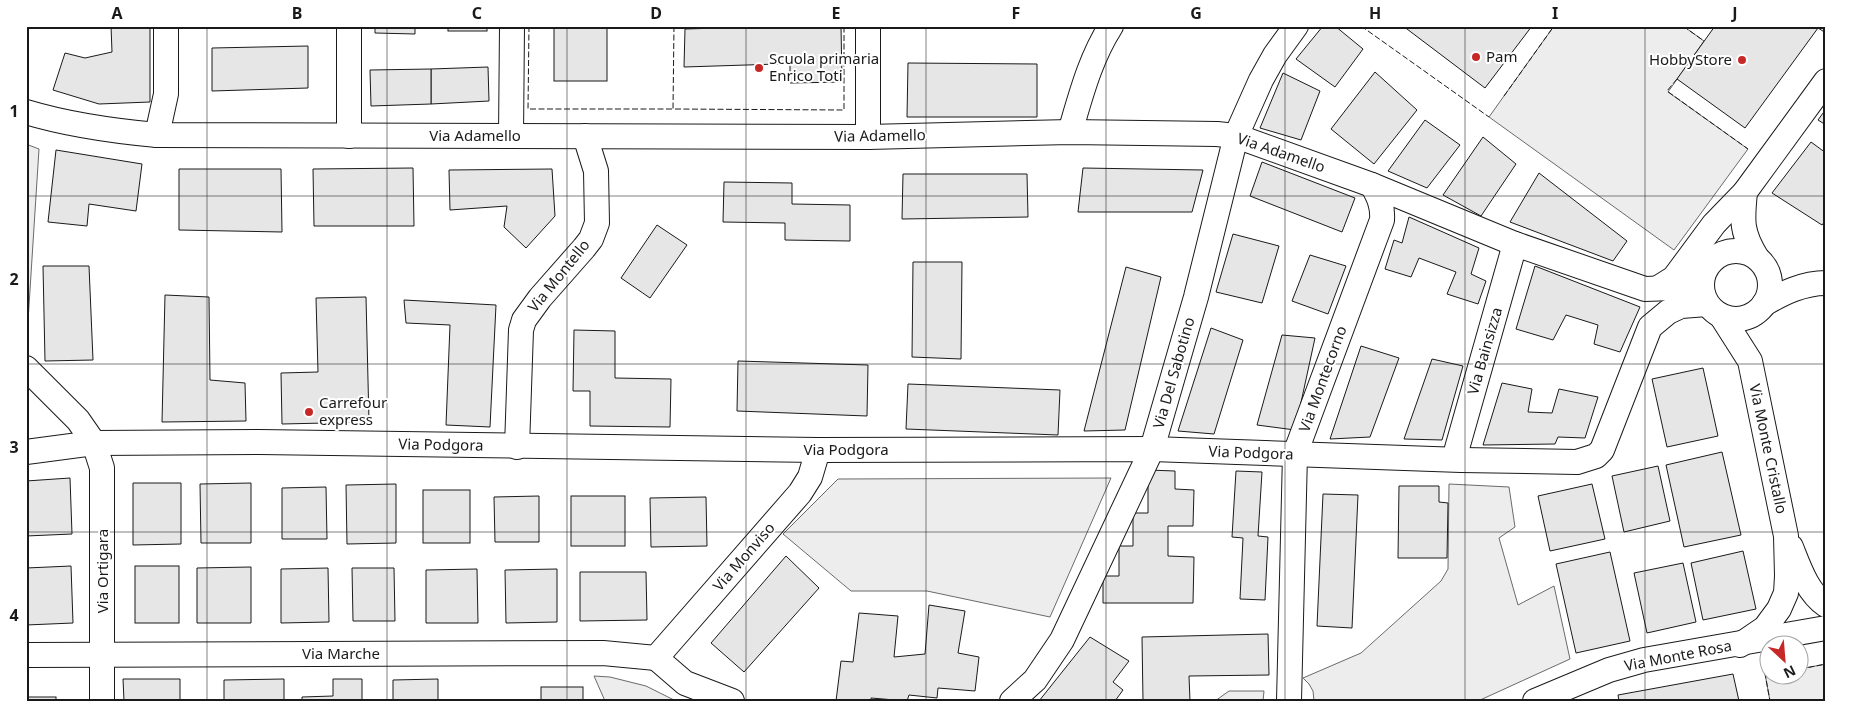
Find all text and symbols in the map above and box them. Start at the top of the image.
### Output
text: A [111,2,123,24]
text: B [292,2,302,24]
text: C [472,2,482,24]
text: D [650,2,662,24]
text: E [832,2,841,24]
text: F [1012,2,1020,24]
text: G [1190,2,1202,24]
text: H [1369,2,1381,24]
text: I [1552,2,1558,24]
text: J [1730,2,1738,24]
place label: Pam [1486,46,1518,66]
place label: Scuola primaria Enrico Toti [769,48,879,85]
place label: HobbyStore [1649,49,1732,69]
marker: Pam [1470,51,1482,63]
marker: HobbyStore [1736,54,1748,66]
marker: Scuola primaria Enrico Toti [753,62,765,74]
text: 1 [9,100,19,122]
street label: Via Adamello [834,124,926,146]
street label: Via Adamello [429,125,521,145]
street label: Via Adamello [1235,128,1328,176]
street label: Via Montello [523,235,594,316]
text: 2 [9,268,19,290]
street label: Via Bainsizza [1462,305,1506,397]
street label: Via Del Sabotino [1148,315,1198,431]
street label: Via Montecorno [1294,323,1351,435]
street label: Via Monte Cristallo [1745,382,1793,516]
place label: Carrefour express [319,392,387,429]
marker: Carrefour express [303,406,315,418]
street label: Via Podgora [398,433,484,455]
text: 3 [9,436,19,458]
street label: Via Podgora [803,439,889,459]
street label: Via Podgora [1208,441,1294,463]
street label: Via Monviso [708,518,779,595]
street label: Via Ortigara [92,529,112,613]
text: 4 [9,604,19,626]
north arrow [1760,634,1810,684]
street label: Via Monte Rosa [1622,635,1733,675]
street label: Via Marche [302,643,380,663]
text: N [1781,661,1799,683]

